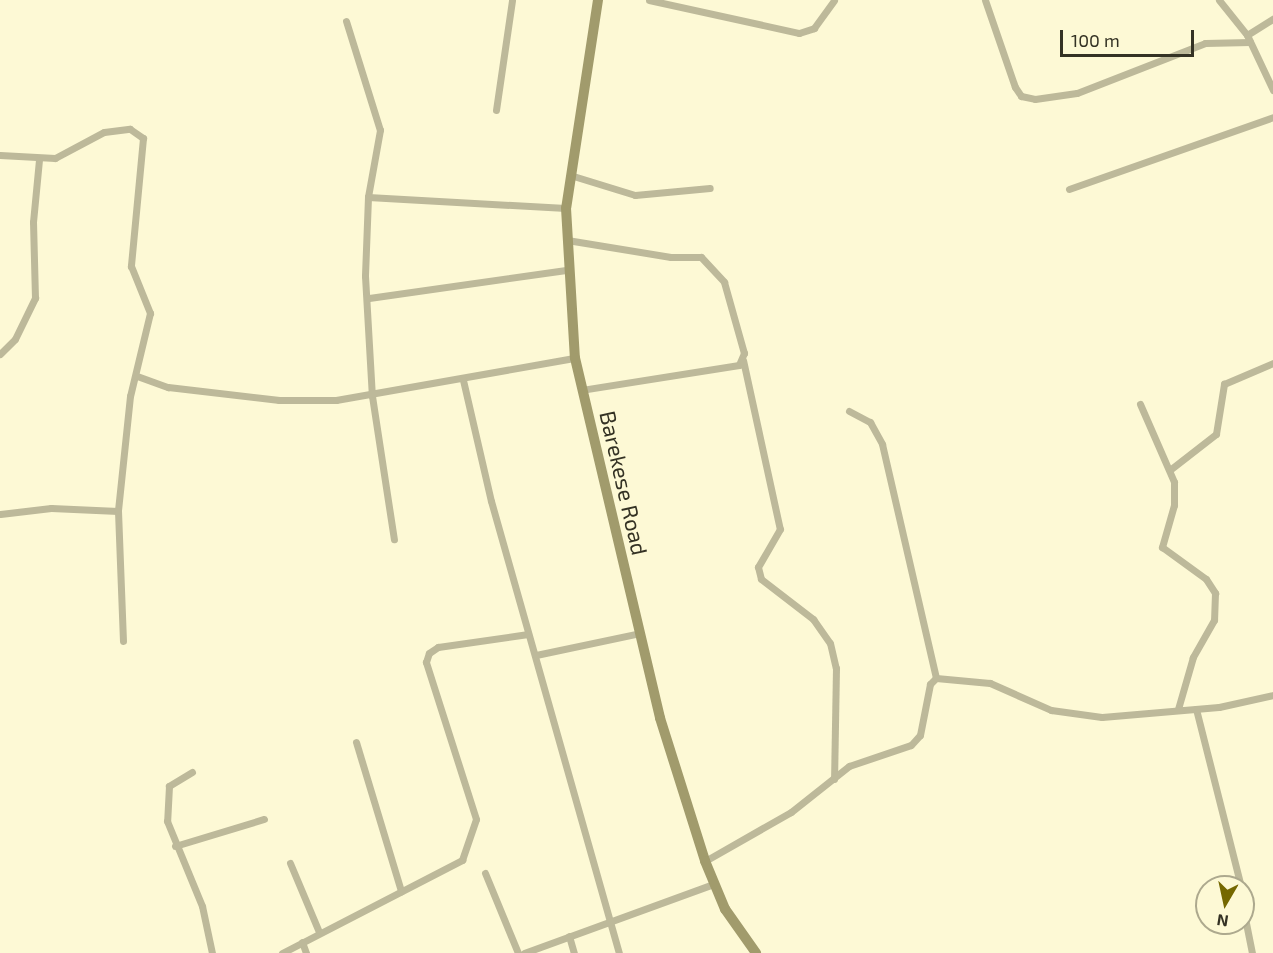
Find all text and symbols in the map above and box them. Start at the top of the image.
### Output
scale bar [1063,18,1196,56]
text: 100 m [1071,29,1120,51]
street label: Barekese Road [595,408,653,558]
north arrow [1195,875,1255,935]
text: N [1215,911,1230,932]

